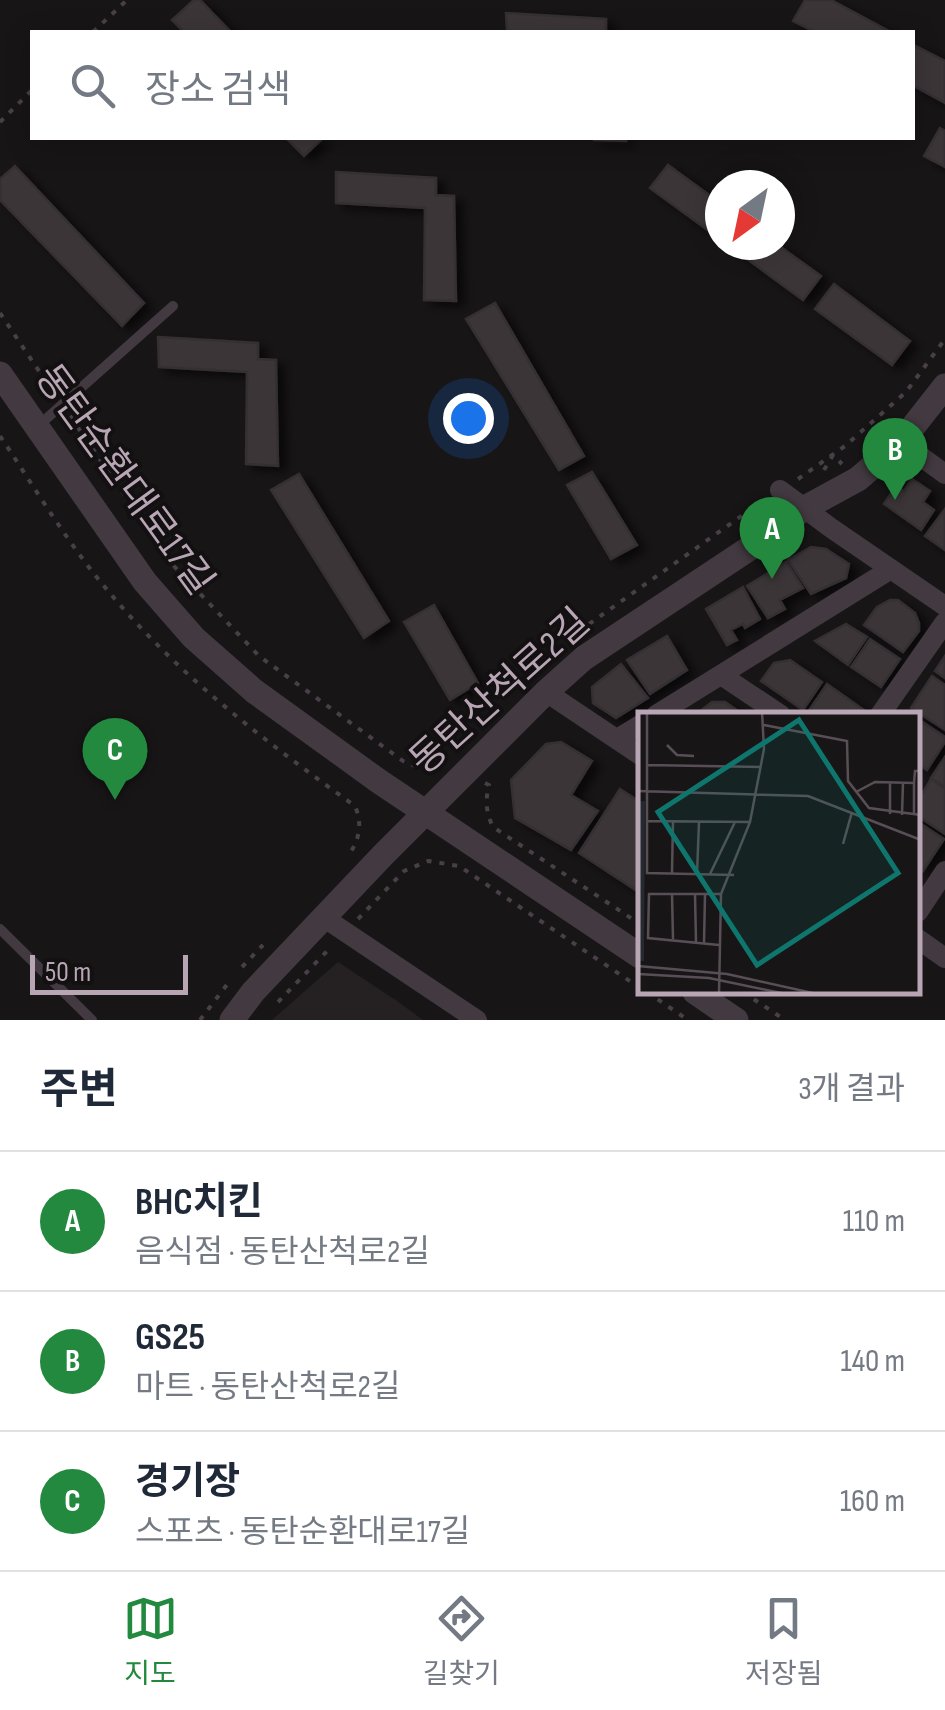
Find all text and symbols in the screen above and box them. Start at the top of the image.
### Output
search box [30,30,915,140]
icon: search [65,58,120,113]
text: 장소 검색 [145,68,291,113]
north arrow [705,170,795,260]
street label: 동탄순환대로17길 [26,356,222,604]
your location [443,393,494,444]
pin: B [862,418,928,500]
pin: A [740,496,804,579]
street label: 동탄산척로2길 [401,600,599,784]
inset map [638,712,920,995]
pin: C [82,718,148,800]
scale bar [30,950,188,994]
text: 50 m [45,956,91,989]
text: 주변 [40,1065,117,1116]
text: 3개 결과 [798,1070,905,1109]
text: BHC치킨 [135,1180,263,1225]
text: A [65,1202,80,1241]
text: 110 m [843,1202,905,1241]
text: 음식점 · 동탄산척로2길 [135,1233,430,1272]
text: GS25 [135,1315,205,1360]
text: B [65,1342,80,1381]
text: 140 m [841,1342,905,1381]
text: 마트 · 동탄산척로2길 [135,1368,400,1407]
text: 경기장 [135,1460,240,1505]
text: C [64,1482,81,1521]
text: 160 m [840,1482,905,1521]
text: 스포츠 · 동탄순환대로17길 [135,1513,470,1552]
tab: 지도 [123,1591,178,1691]
tab: 길찾기 [423,1591,500,1691]
tab: 저장됨 [745,1591,822,1691]

